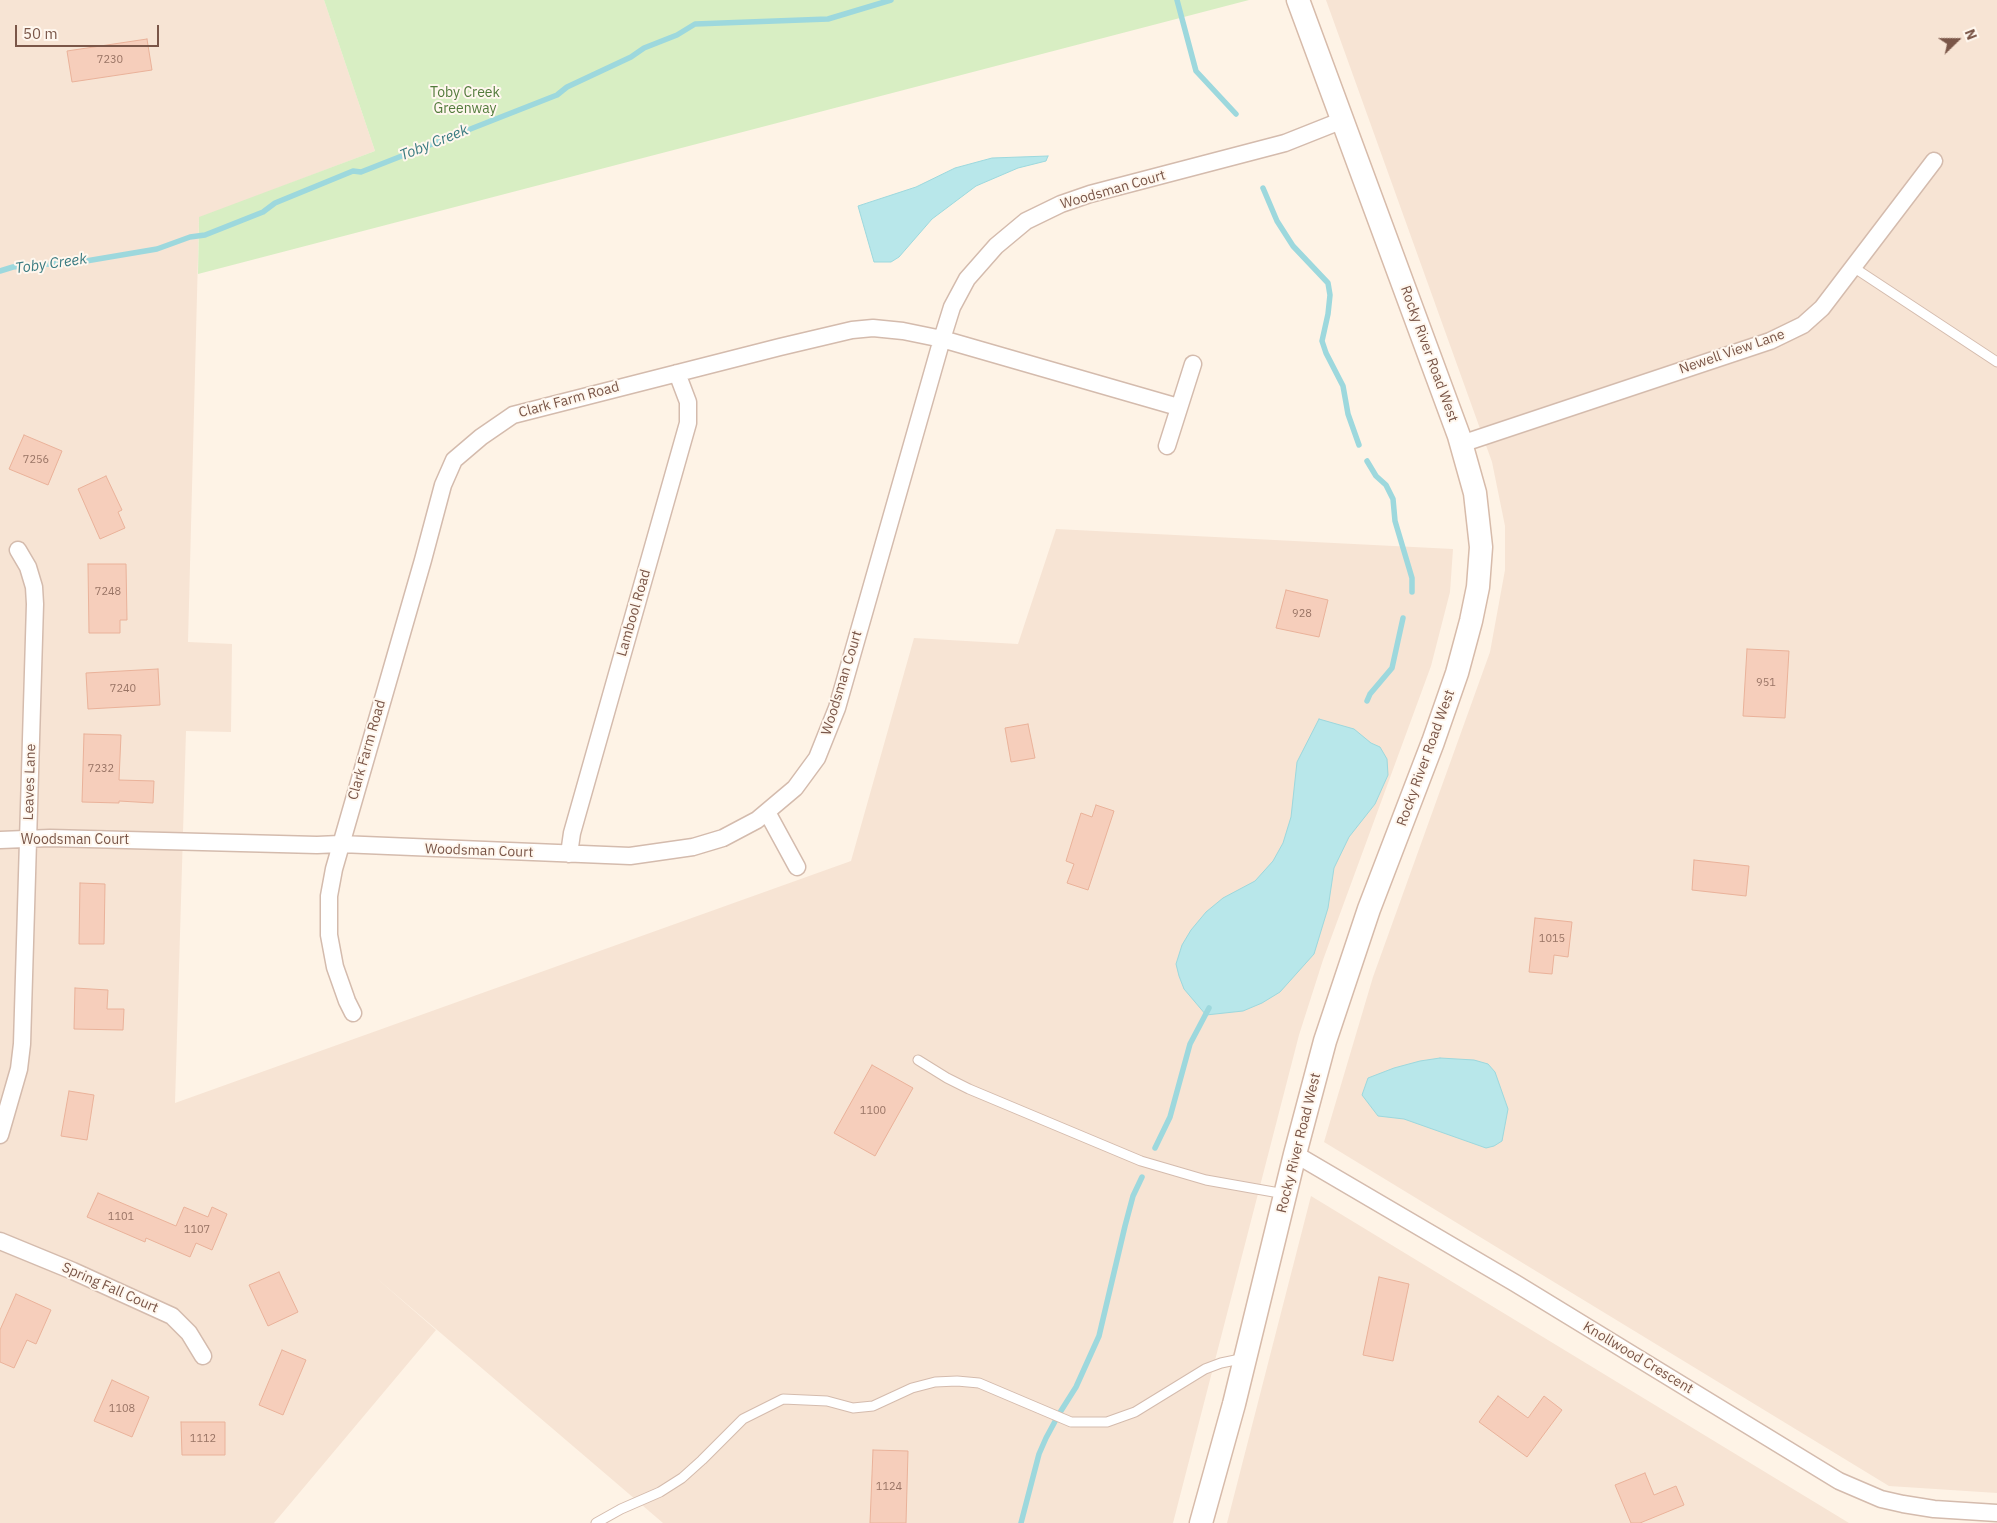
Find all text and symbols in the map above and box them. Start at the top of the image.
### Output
scale bar [18,15,161,47]
north arrow [1932,15,1982,65]
text: 50 m [23,24,58,43]
text: N [1961,26,1981,42]
house number: 7230 [97,53,123,67]
park label: Toby Creek Greenway [430,85,500,118]
water label: Toby Creek [397,121,471,165]
street label: Woodsman Court [1059,167,1167,213]
water label: Toby Creek [14,250,88,278]
street label: Rocky River Road West [1397,284,1461,424]
street label: Newell View Lane [1677,326,1787,378]
street label: Clark Farm Road [517,379,621,421]
house number: 7256 [23,453,49,467]
street label: Lambool Road [614,568,654,658]
house number: 7248 [95,585,121,599]
house number: 928 [1292,607,1312,621]
street label: Woodsman Court [818,629,866,737]
house number: 951 [1756,676,1776,690]
house number: 7240 [110,682,136,696]
street label: Rocky River Road West [1394,688,1458,828]
street label: Clark Farm Road [345,698,389,802]
street label: Leaves Lane [20,743,40,821]
house number: 7232 [88,762,114,776]
street label: Woodsman Court [21,832,129,848]
street label: Woodsman Court [425,841,533,861]
house number: 1015 [1539,932,1565,946]
street label: Rocky River Road West [1273,1071,1325,1215]
house number: 1100 [860,1104,886,1118]
house number: 1101 [108,1210,134,1224]
house number: 1107 [184,1223,210,1237]
street label: Spring Fall Court [59,1259,161,1317]
street label: Knollwood Crescent [1580,1318,1696,1398]
house number: 1108 [109,1402,135,1416]
house number: 1112 [190,1432,216,1446]
house number: 1124 [876,1480,902,1494]

